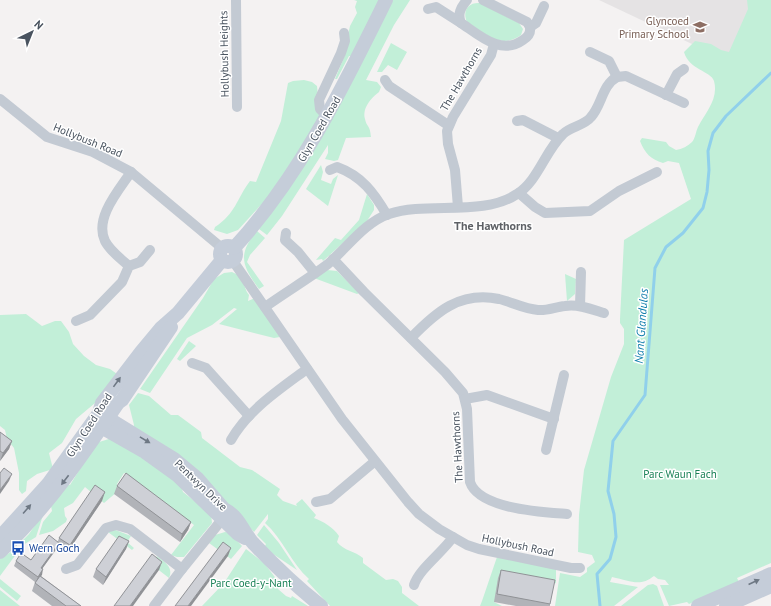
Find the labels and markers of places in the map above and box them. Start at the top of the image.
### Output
place label: Glyncoed Primary School [619,14,690,41]
school or university icon: Glyncoed Primary School [692,19,708,35]
bus stop icon: Wern Goch [10,540,26,556]
place label: Wern Goch [29,541,80,555]

